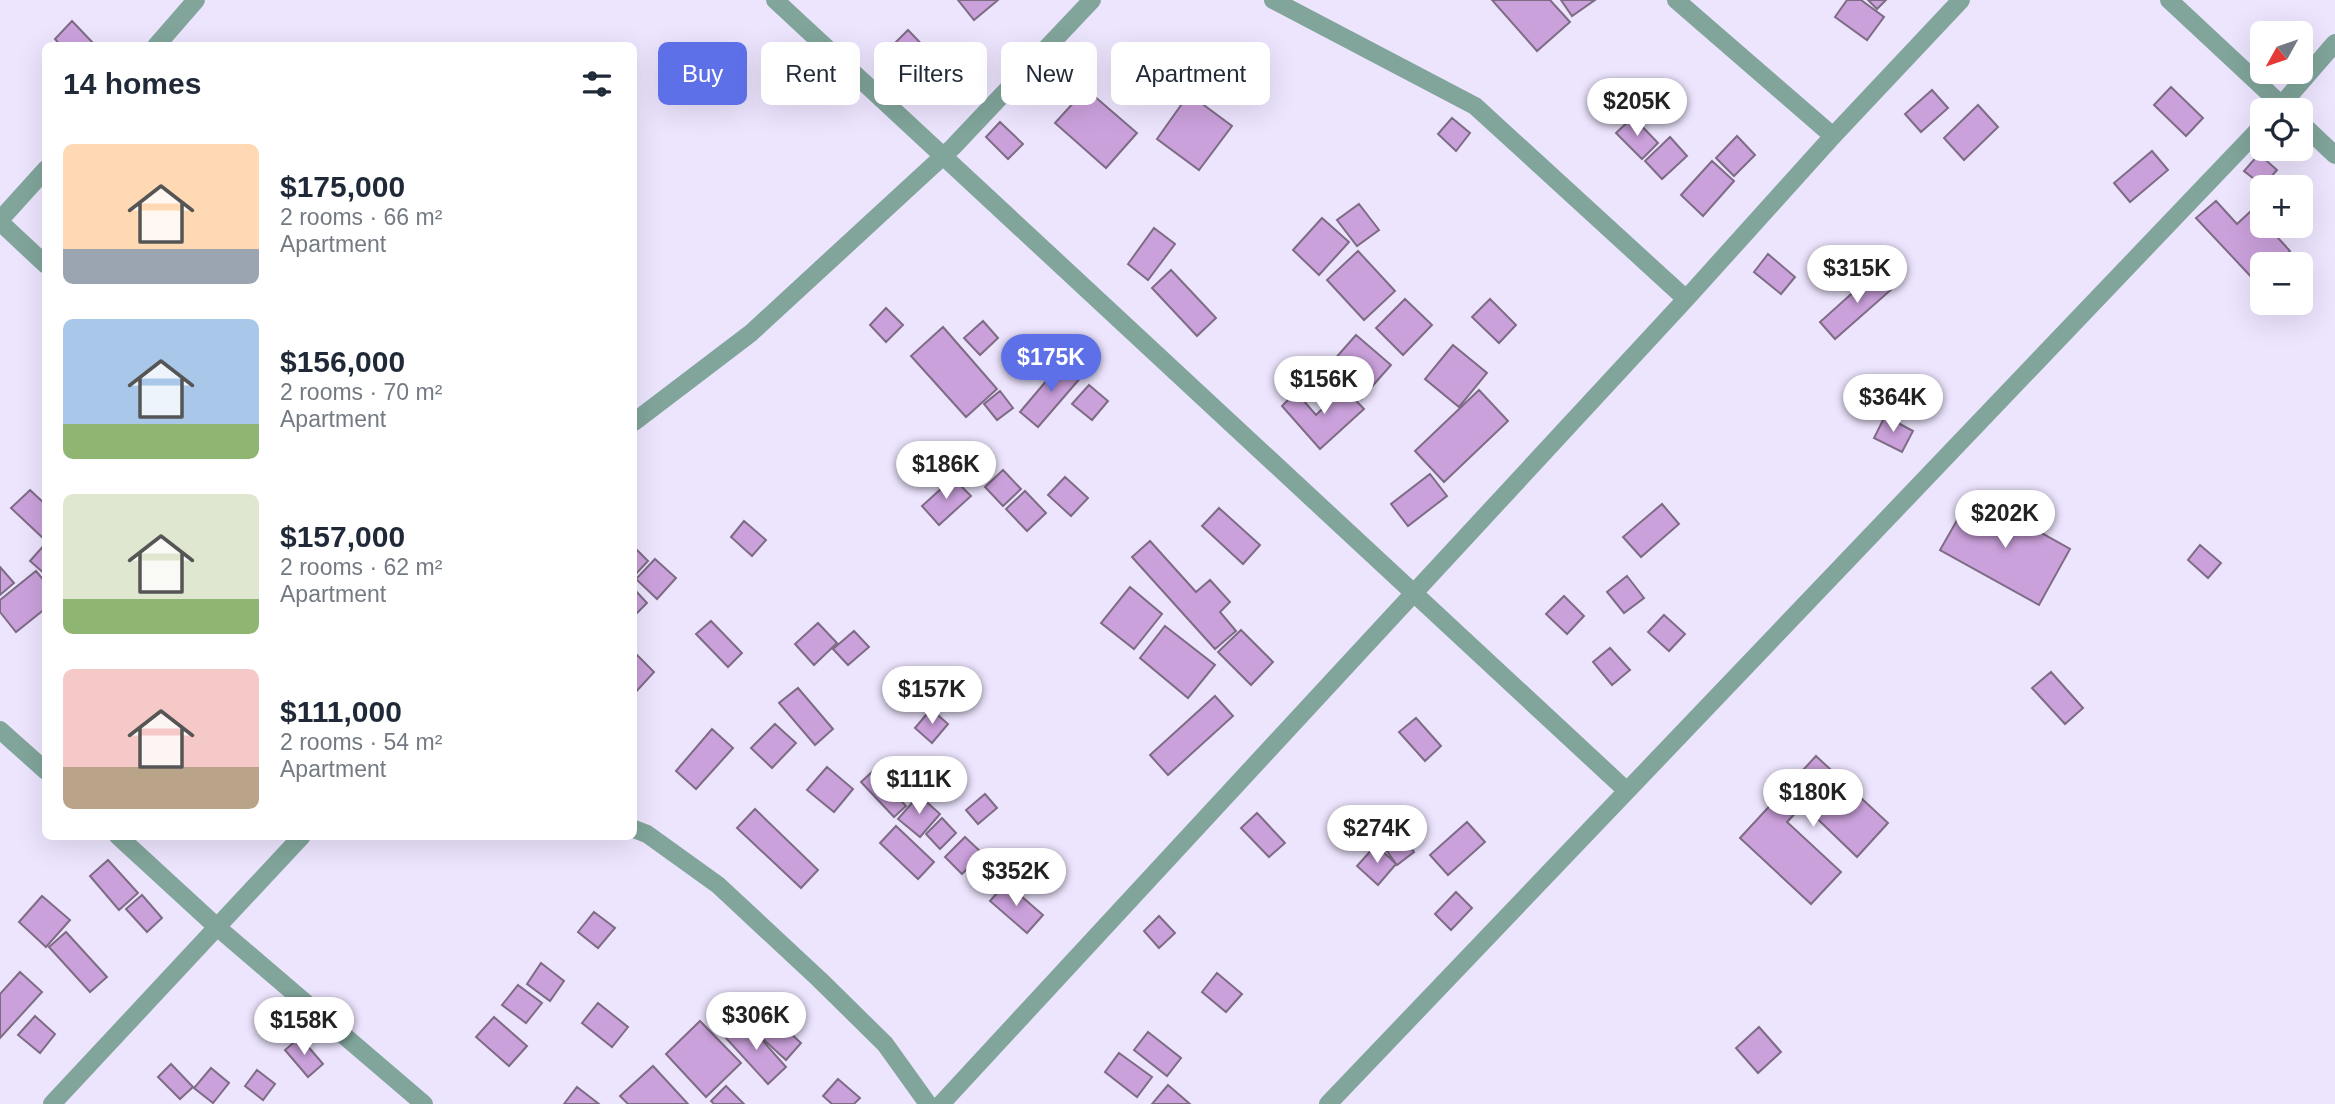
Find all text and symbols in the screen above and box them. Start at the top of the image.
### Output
north arrow [2250,21,2314,84]
map controls [2250,21,2313,315]
chip: Buy [658,42,747,105]
chip: Rent [761,42,860,105]
chip: Filters [874,42,987,105]
chip: New [1001,42,1097,105]
chip: Apartment [1111,42,1270,105]
icon: filters [578,65,616,103]
text: 14 homes [63,67,201,100]
pin: $205K [1588,78,1686,138]
text: $205K [1603,88,1671,114]
button: locate [2250,98,2313,161]
text: $175,000 [280,170,405,203]
icon: home [119,172,203,256]
button: + [2250,175,2313,238]
text: 2 rooms · 66 m² [280,204,442,230]
text: Apartment [280,231,386,257]
pin: $315K [1808,246,1906,305]
button: − [2250,252,2313,315]
text: $315K [1823,255,1891,281]
pin: $175K [1002,334,1100,394]
text: $175K [1017,344,1085,370]
text: $156,000 [280,345,405,378]
icon: home [119,347,203,431]
pin: $156K [1275,356,1373,416]
text: $156K [1290,366,1358,392]
pin: $364K [1844,374,1942,434]
text: 2 rooms · 70 m² [280,379,442,405]
text: $364K [1859,384,1927,410]
text: Apartment [280,406,386,432]
pin: $186K [897,442,995,501]
text: $186K [912,451,980,477]
pin: $202K [1956,490,2054,550]
text: $202K [1971,500,2039,526]
text: $157,000 [280,520,405,553]
icon: home [119,522,203,606]
text: 2 rooms · 62 m² [280,554,442,580]
text: Apartment [280,581,386,607]
pin: $157K [883,666,981,726]
text: $157K [898,676,966,702]
text: $111,000 [280,695,402,728]
icon: home [119,697,203,781]
text: 2 rooms · 54 m² [280,729,442,755]
text: Apartment [280,756,386,782]
pin: $111K [870,756,968,816]
text: $111K [886,766,952,792]
pin: $180K [1764,770,1862,829]
text: $180K [1779,779,1847,805]
pin: $274K [1328,806,1426,865]
text: $274K [1343,815,1411,841]
pin: $352K [967,848,1065,908]
text: $352K [982,858,1050,884]
pin: $306K [707,992,805,1052]
pin: $158K [255,998,353,1057]
text: $306K [722,1002,790,1028]
text: $158K [270,1007,338,1033]

